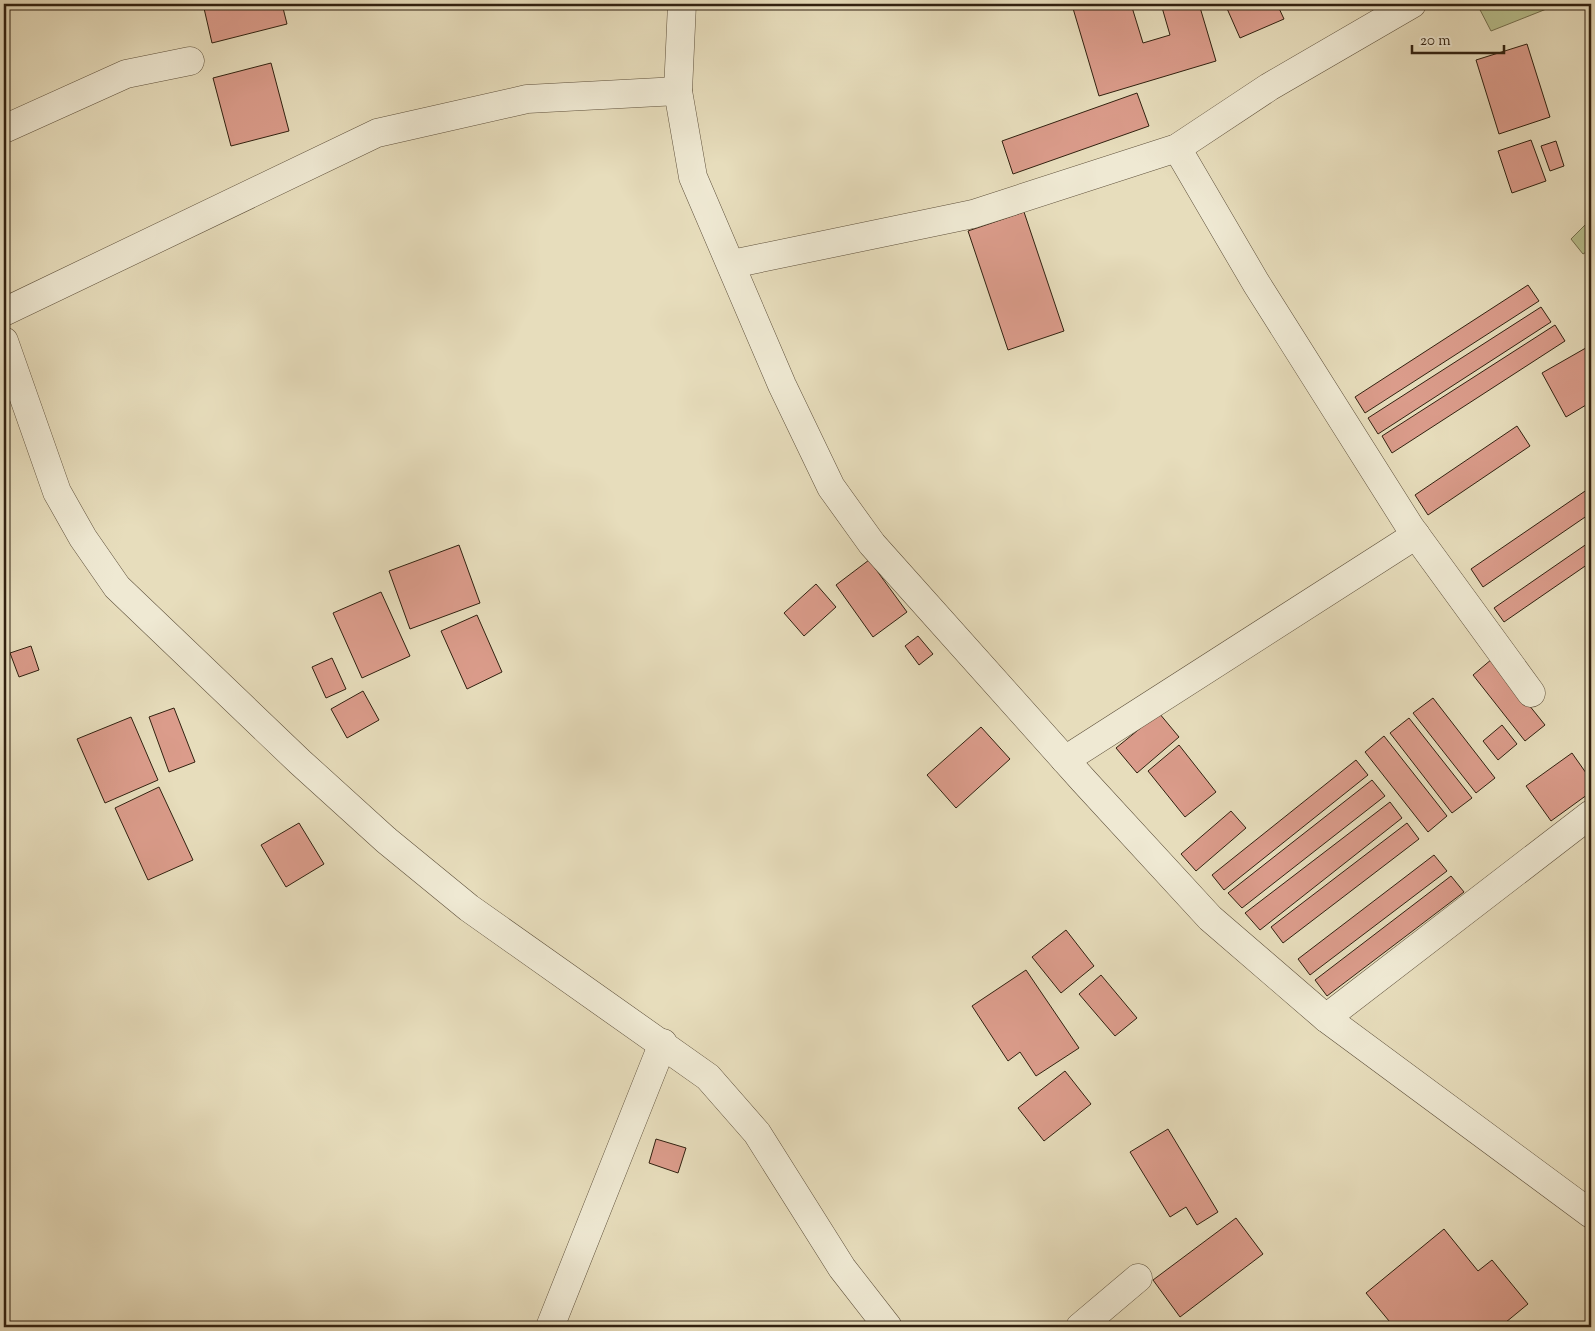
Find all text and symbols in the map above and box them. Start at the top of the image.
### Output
scale bar [1412,22,1505,54]
text: 20 m [1420,31,1451,52]

